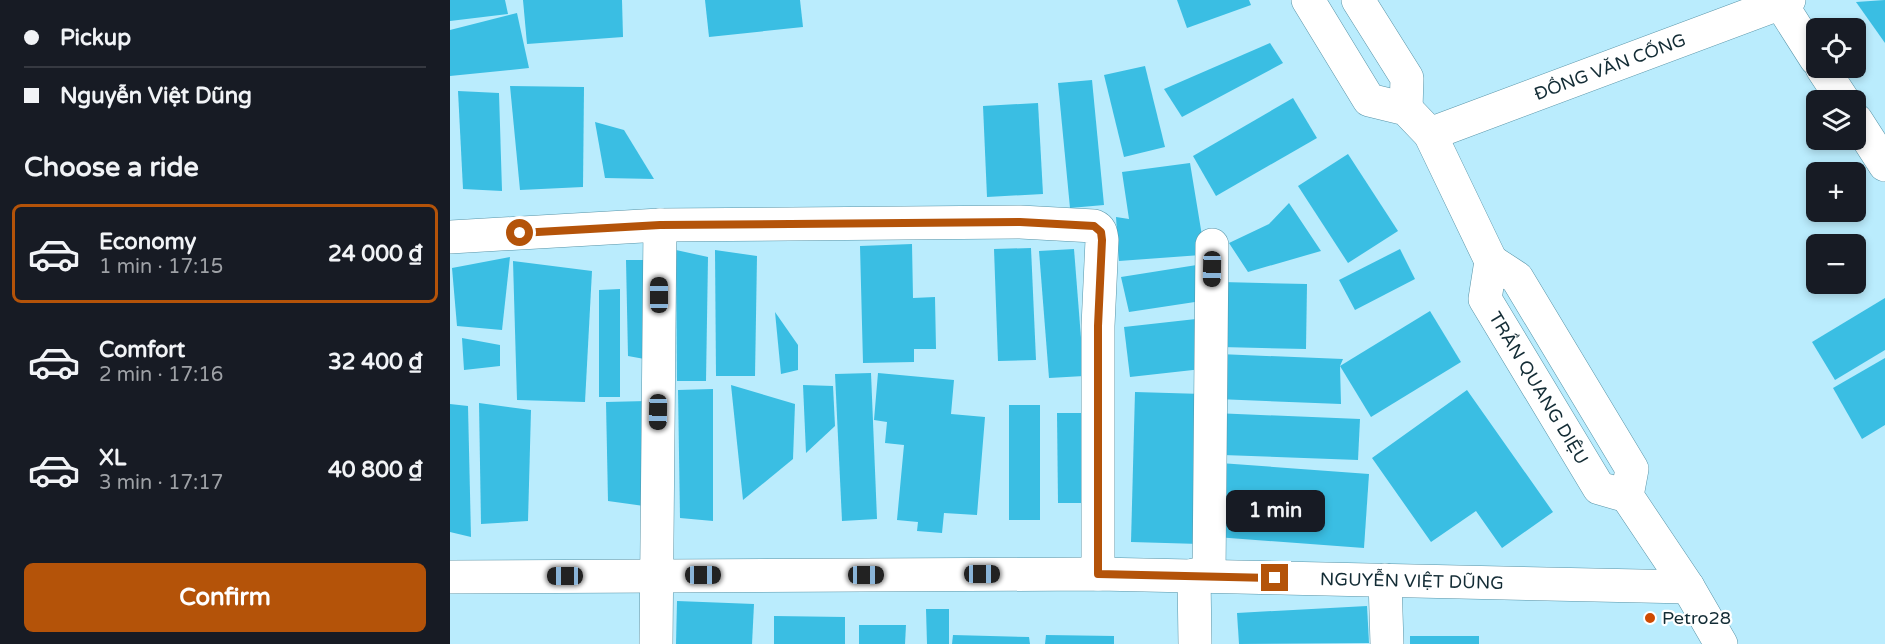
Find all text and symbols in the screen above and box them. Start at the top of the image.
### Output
map controls [1806,18,1866,294]
button: locate [1806,18,1866,78]
text: Pickup [60,25,131,51]
street label: ĐỒNG VĂN CỐNG [1531,29,1689,105]
text: Nguyễn Việt Dũng [60,83,252,109]
button: layers [1806,90,1866,150]
text: Choose a ride [24,151,199,184]
button: + [1806,162,1866,222]
route start [506,219,533,246]
icon: car [27,227,81,281]
text: Economy [99,229,196,255]
button: − [1806,234,1866,294]
text: 24 000 ₫ [328,241,423,267]
car [1203,251,1221,287]
text: 1 min · 17:15 [99,255,223,279]
car [650,277,668,313]
street label: TRẦN QUANG DIỆU [1484,308,1593,468]
icon: car [27,335,81,389]
text: Comfort [99,337,185,363]
text: 32 400 ₫ [328,349,423,375]
text: 2 min · 17:16 [99,363,223,387]
car [649,394,667,430]
icon: car [27,443,81,497]
text: XL [99,445,126,471]
text: 40 800 ₫ [328,457,423,483]
text: 3 min · 17:17 [99,471,223,495]
callout: 1 min [1226,491,1324,533]
text: 1 min [1249,499,1302,523]
button: Confirm [24,563,426,632]
route end [1261,564,1288,591]
car [964,565,1000,583]
car [685,566,721,584]
car [848,566,884,584]
car [547,567,583,585]
street label: NGUYỄN VIỆT DŨNG [1320,568,1504,594]
place label: Petro28 [1662,607,1731,629]
marker: Petro28 [1643,611,1657,625]

